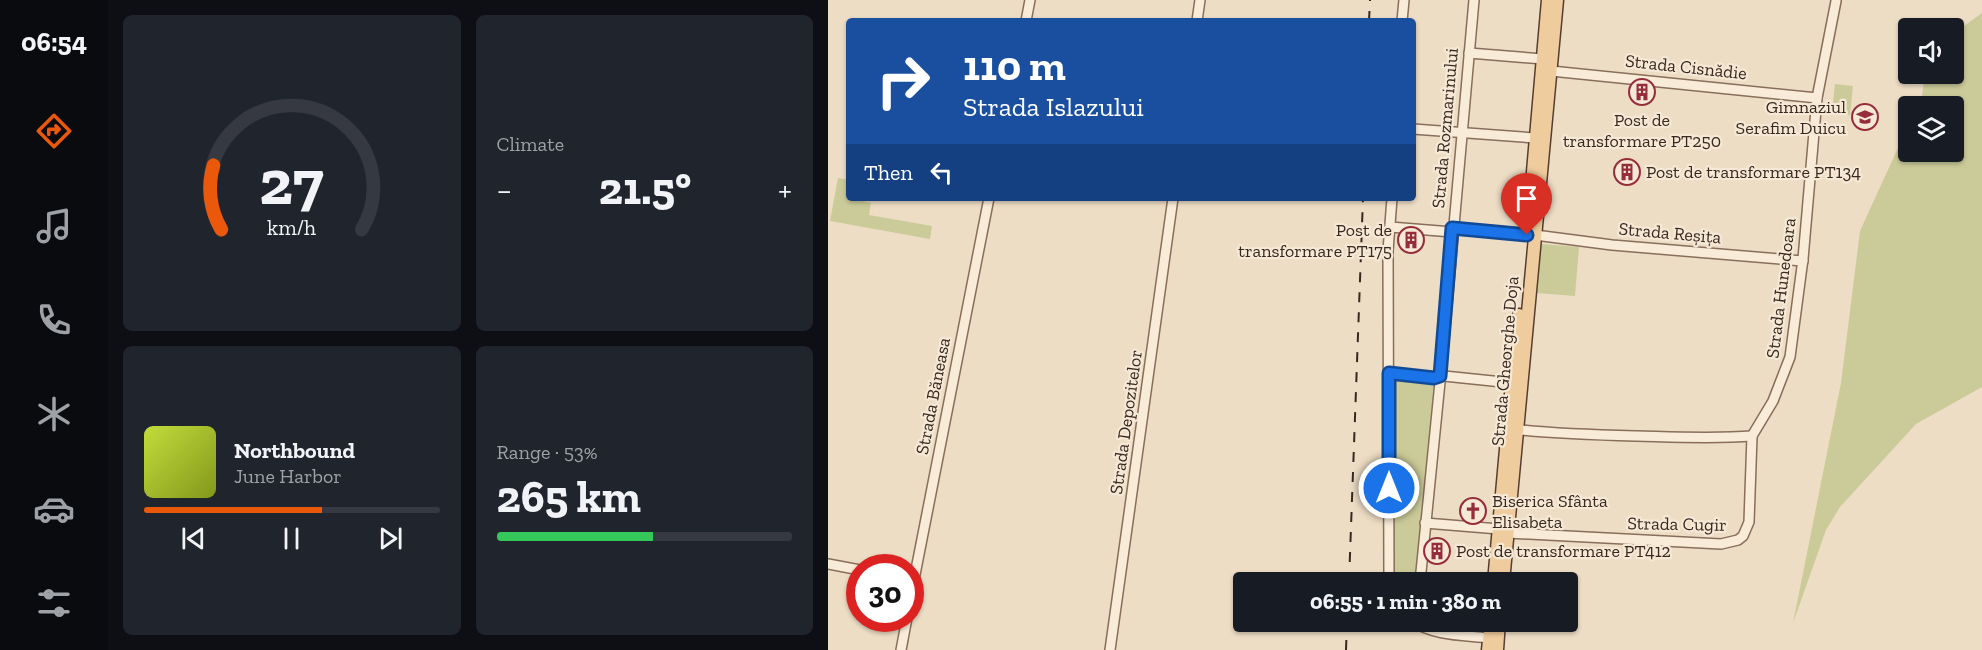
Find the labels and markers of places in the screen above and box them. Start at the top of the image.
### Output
building icon: Post de transformare PT250 [1627,77,1657,107]
place label: Gimnaziul Serafim Duicu [1736,96,1846,139]
school or university icon: Gimnaziul Serafim Duicu [1850,102,1880,132]
place label: Post de transformare PT250 [1563,109,1721,152]
building icon: Post de transformare PT134 [1612,157,1642,187]
place label: Post de transformare PT134 [1646,161,1861,183]
pin [1501,173,1552,235]
place label: Post de transformare PT175 [1238,219,1392,262]
building icon: Post de transformare PT175 [1396,225,1426,255]
place label: Biserica Sfânta Elisabeta [1492,490,1608,533]
church icon: Biserica Sfânta Elisabeta [1458,496,1488,526]
building icon: Post de transformare PT412 [1422,536,1452,566]
place label: Post de transformare PT412 [1456,540,1671,562]

